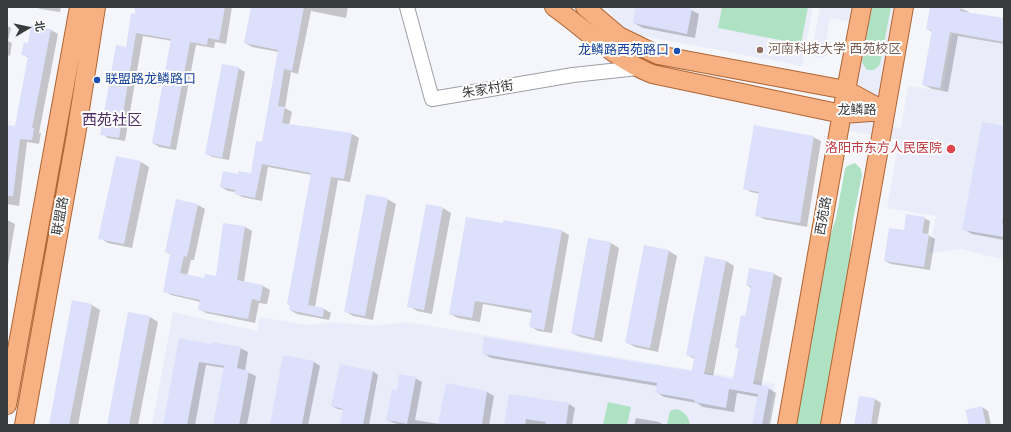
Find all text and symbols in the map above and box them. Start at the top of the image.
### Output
north arrow [8,8,48,48]
text: 北 [32,20,48,33]
place label: 河南科技大学 西苑校区 [768,42,901,58]
place label: 龙鳞路西苑路口 [578,43,669,59]
marker: 河南科技大学 西苑校区 [755,45,765,55]
marker: 龙鳞路西苑路口 [672,46,682,56]
place label: 联盟路龙鳞路口 [105,72,196,88]
marker: 联盟路龙鳞路口 [92,75,102,85]
street label: 朱家村街 [461,78,515,102]
street label: 龙鳞路 [838,103,876,119]
district label: 西苑社区 [82,112,142,130]
place label: 洛阳市东方人民医院 [825,141,942,157]
marker: 洛阳市东方人民医院 [945,143,957,155]
street label: 联盟路 [50,195,72,237]
street label: 西苑路 [813,195,835,237]

